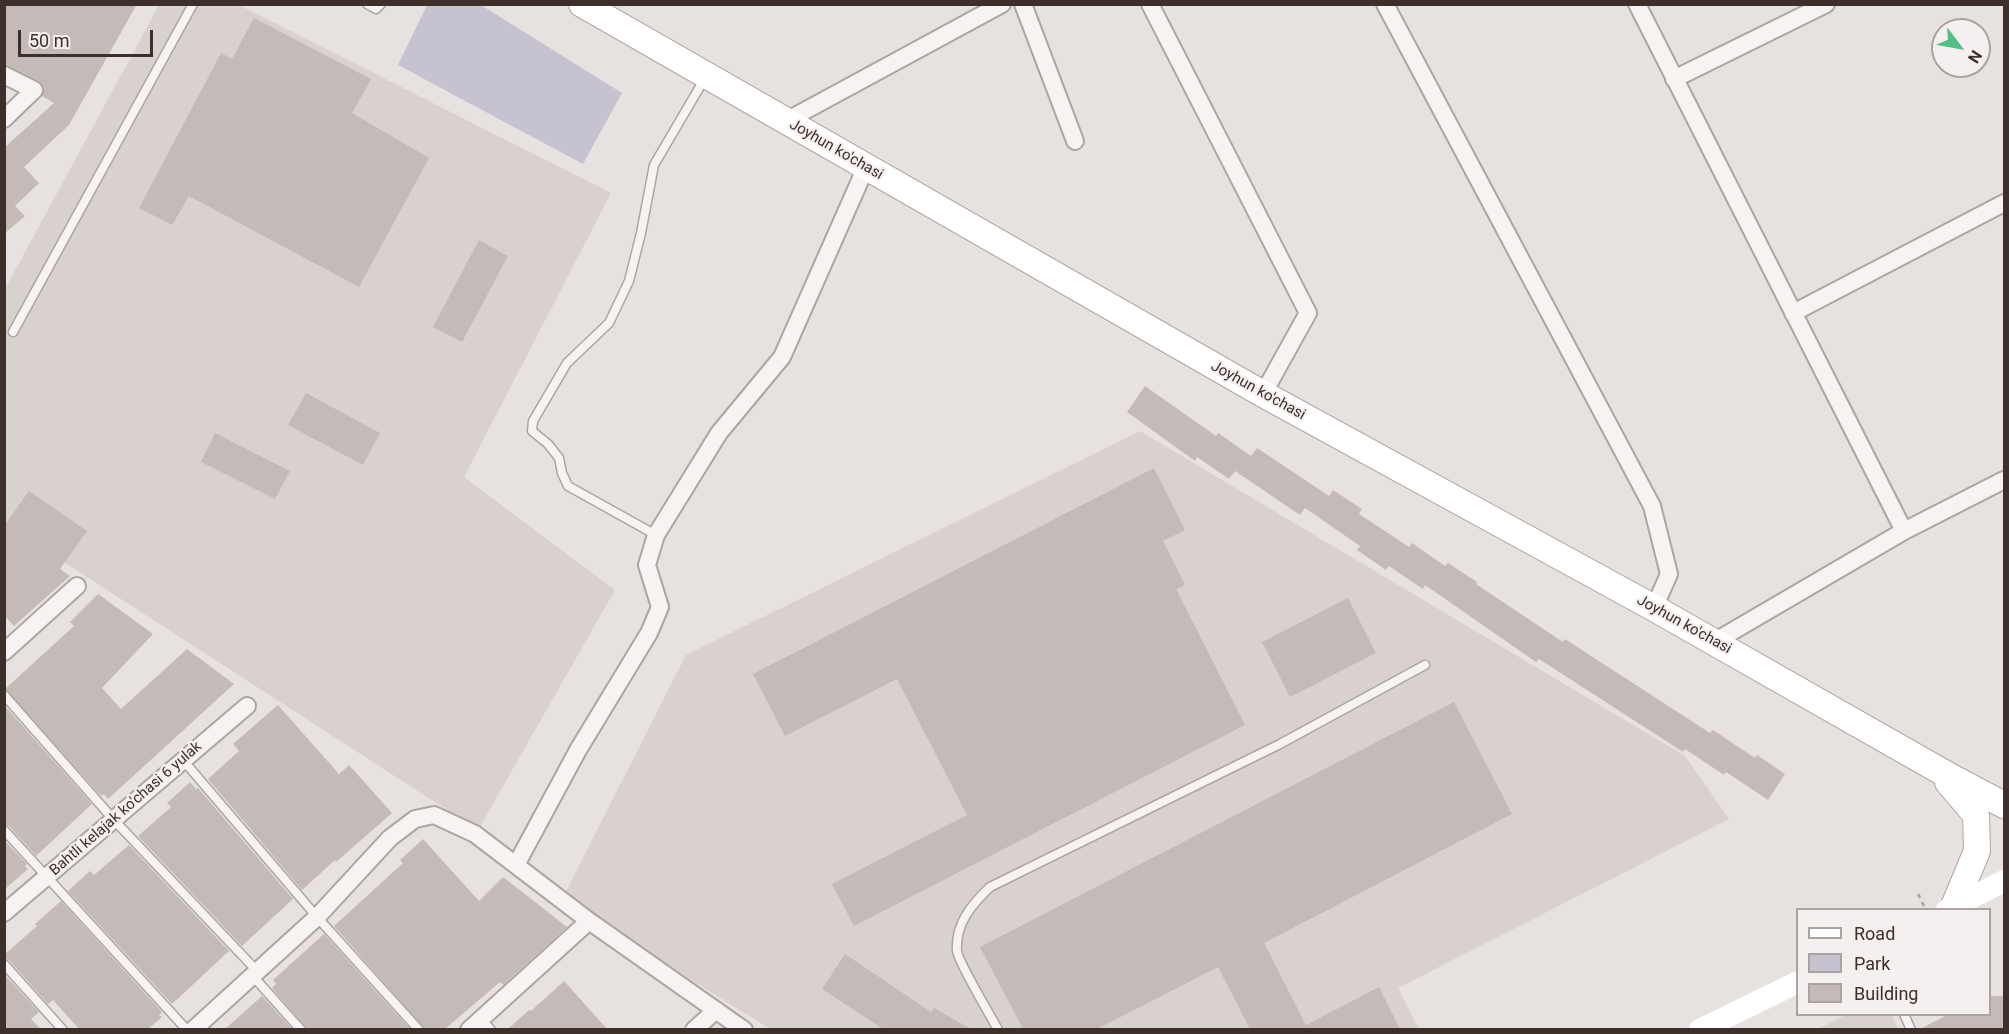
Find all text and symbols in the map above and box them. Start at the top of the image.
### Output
scale bar [21,18,156,56]
north arrow [1931,18,1991,78]
text: 50 m [29,30,69,51]
text: N [1964,47,1986,67]
street label: Joyhun ko'chasi [786,116,886,184]
street label: Joyhun ko'chasi [1208,358,1308,424]
street label: Joyhun ko'chasi [1634,592,1734,658]
street label: Bahtli kelajak ko'chasi 6 yulak [46,738,206,880]
legend [1796,908,1991,1016]
text: Road [1854,923,1895,944]
text: Park [1854,953,1890,974]
text: Building [1854,983,1918,1004]

